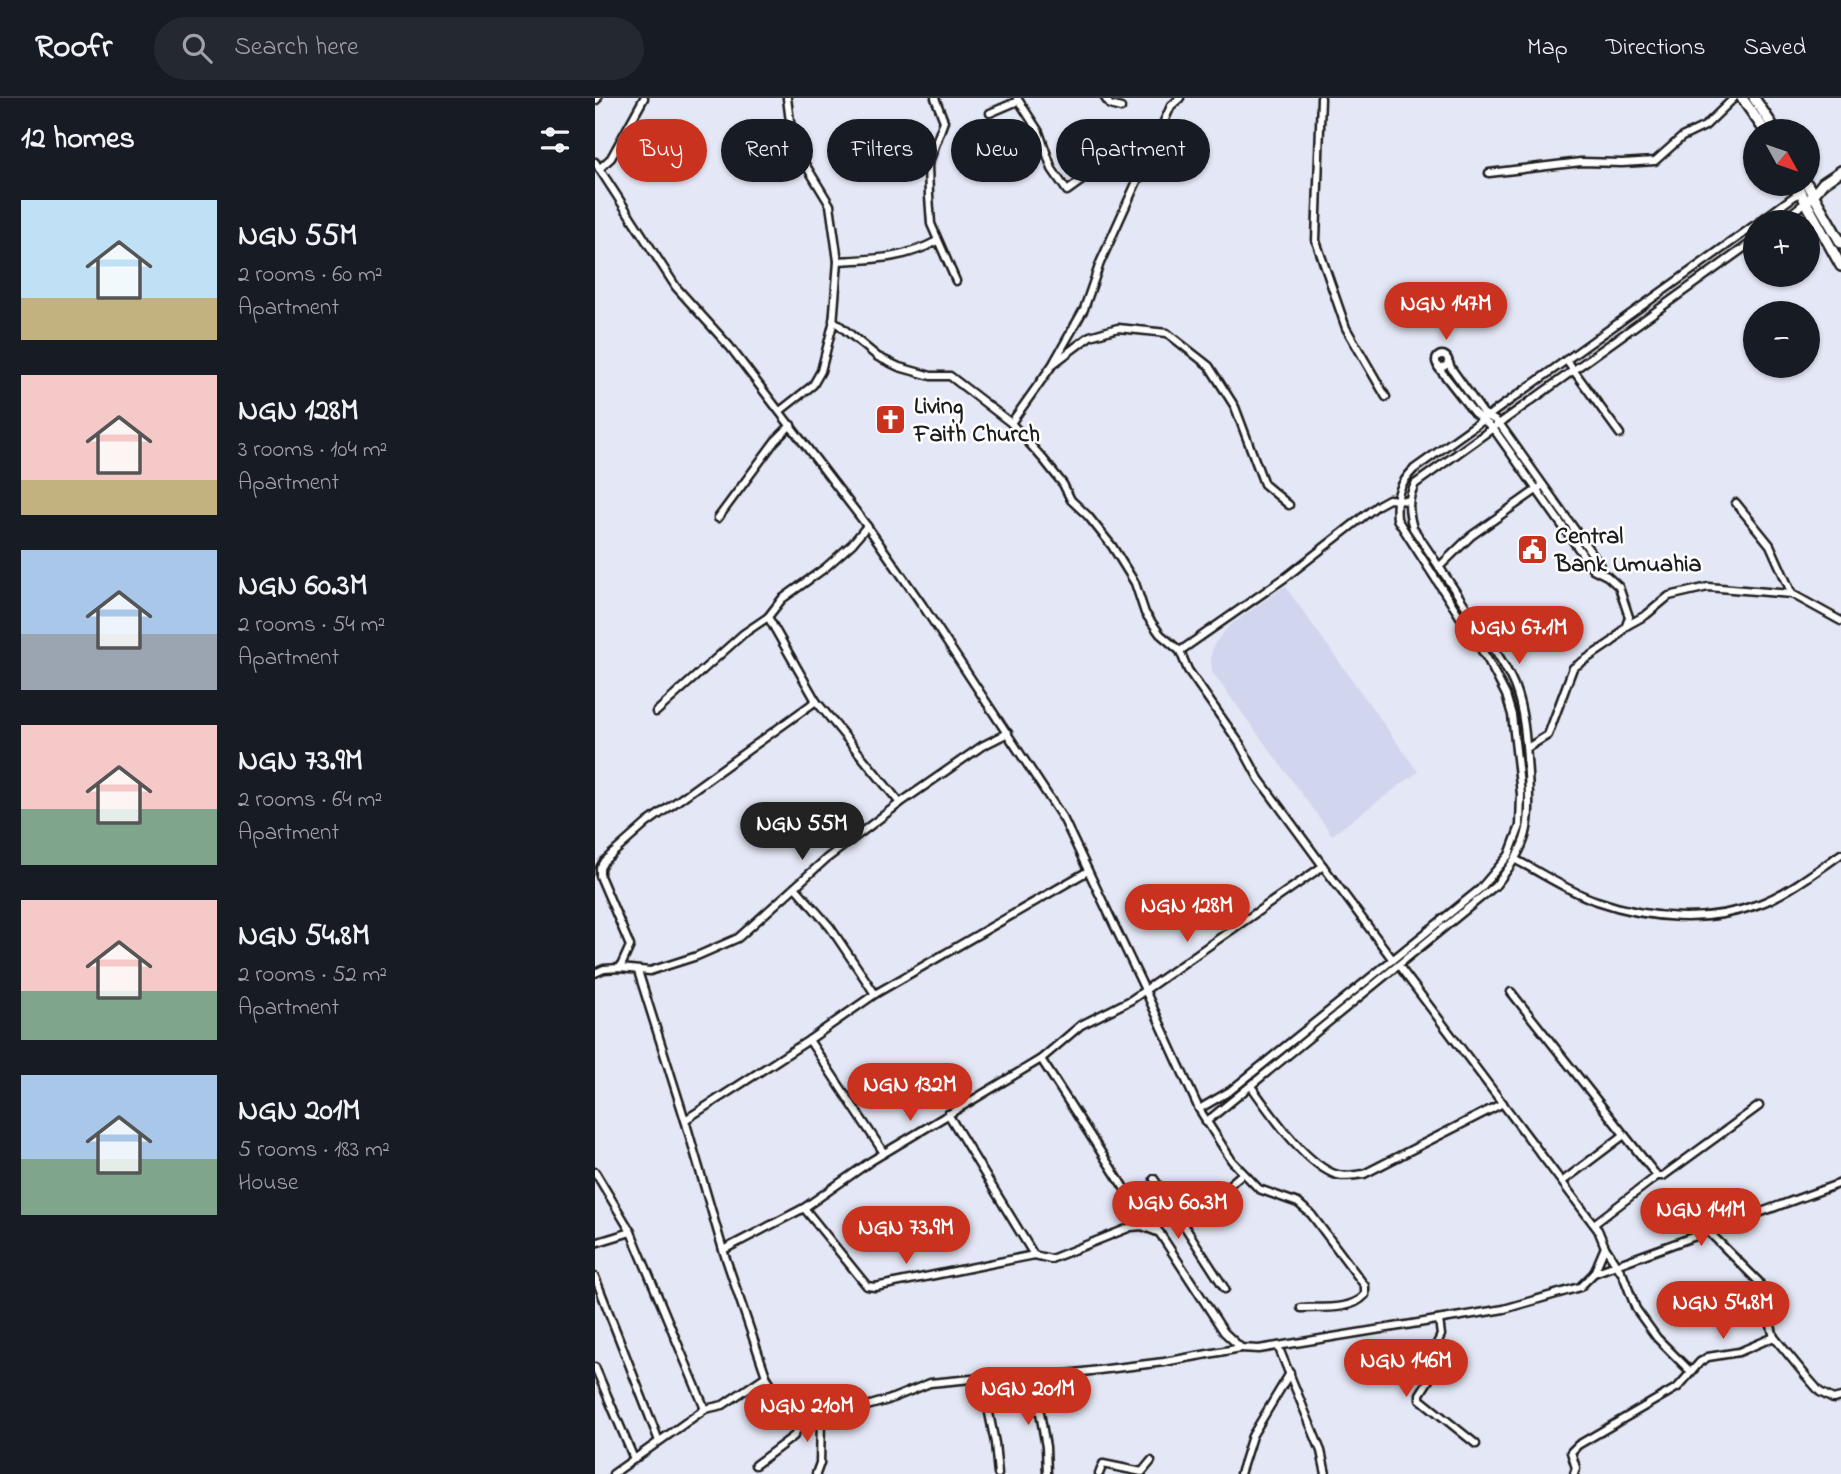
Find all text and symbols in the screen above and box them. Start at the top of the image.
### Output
search box [154,17,644,80]
text: Roofr [35,24,112,72]
icon: search [178,29,216,67]
text: Search here [234,29,359,67]
text: Map [1527,31,1568,66]
text: Directions [1606,31,1705,66]
text: Saved [1743,31,1806,66]
text: 12 homes [21,118,135,162]
chip: Buy [616,119,707,182]
chip: Rent [721,119,813,182]
chip: Filters [827,119,937,182]
chip: New [951,119,1042,182]
chip: Apartment [1056,119,1210,182]
north arrow [1743,119,1820,196]
map controls [1743,119,1820,378]
icon: filters [536,121,574,159]
button: + [1743,210,1820,287]
text: NGN 55M [238,215,357,259]
icon: home [77,228,161,312]
text: 2 rooms · 60 m² [238,259,383,292]
pin: NGN 147M [1374,282,1518,342]
text: NGN 147M [1400,288,1492,321]
text: Apartment [238,292,339,325]
button: − [1743,301,1820,378]
text: NGN 128M [238,390,359,434]
place label: Living Faith Church [913,390,1040,453]
church icon: Living Faith Church [874,402,908,436]
icon: home [77,403,161,487]
text: 3 rooms · 104 m² [238,434,387,467]
text: Apartment [238,467,339,500]
place label: Central Bank Umuahia [1554,520,1702,583]
public building icon: Central Bank Umuahia [1515,532,1549,566]
text: NGN 60.3M [238,565,368,609]
icon: home [77,578,161,662]
pin: NGN 67.1M [1439,606,1599,666]
text: 2 rooms · 54 m² [238,609,385,642]
text: NGN 67.1M [1471,612,1567,645]
text: Apartment [238,642,339,675]
text: NGN 73.9M [238,740,363,784]
icon: home [77,753,161,837]
text: 2 rooms · 64 m² [238,784,382,817]
pin: NGN 55M [737,802,867,862]
text: NGN 55M [756,808,848,841]
text: Apartment [238,817,339,850]
pin: NGN 128M [1115,884,1259,944]
text: NGN 128M [1141,890,1233,923]
text: NGN 54.8M [238,915,370,959]
icon: home [77,928,161,1012]
text: 2 rooms · 52 m² [238,959,387,992]
text: Apartment [238,992,339,1025]
pin: NGN 132M [838,1063,982,1123]
text: NGN 132M [863,1069,957,1102]
text: NGN 201M [238,1090,360,1134]
icon: home [77,1103,161,1187]
text: 5 rooms · 183 m² [238,1134,390,1167]
text: House [238,1167,298,1200]
pin: NGN 60.3M [1098,1182,1258,1241]
text: NGN 60.3M [1128,1187,1228,1220]
pin: NGN 141M [1629,1188,1773,1248]
text: NGN 141M [1656,1194,1746,1227]
pin: NGN 73.9M [826,1206,986,1266]
text: NGN 73.9M [858,1212,954,1245]
pin: NGN 54.8M [1643,1282,1803,1341]
text: NGN 54.8M [1672,1287,1774,1320]
pin: NGN 146M [1334,1340,1478,1399]
text: NGN 146M [1360,1345,1452,1378]
pin: NGN 201M [956,1368,1100,1427]
text: NGN 201M [981,1373,1075,1406]
pin: NGN 210M [735,1384,879,1444]
text: NGN 210M [760,1390,854,1423]

